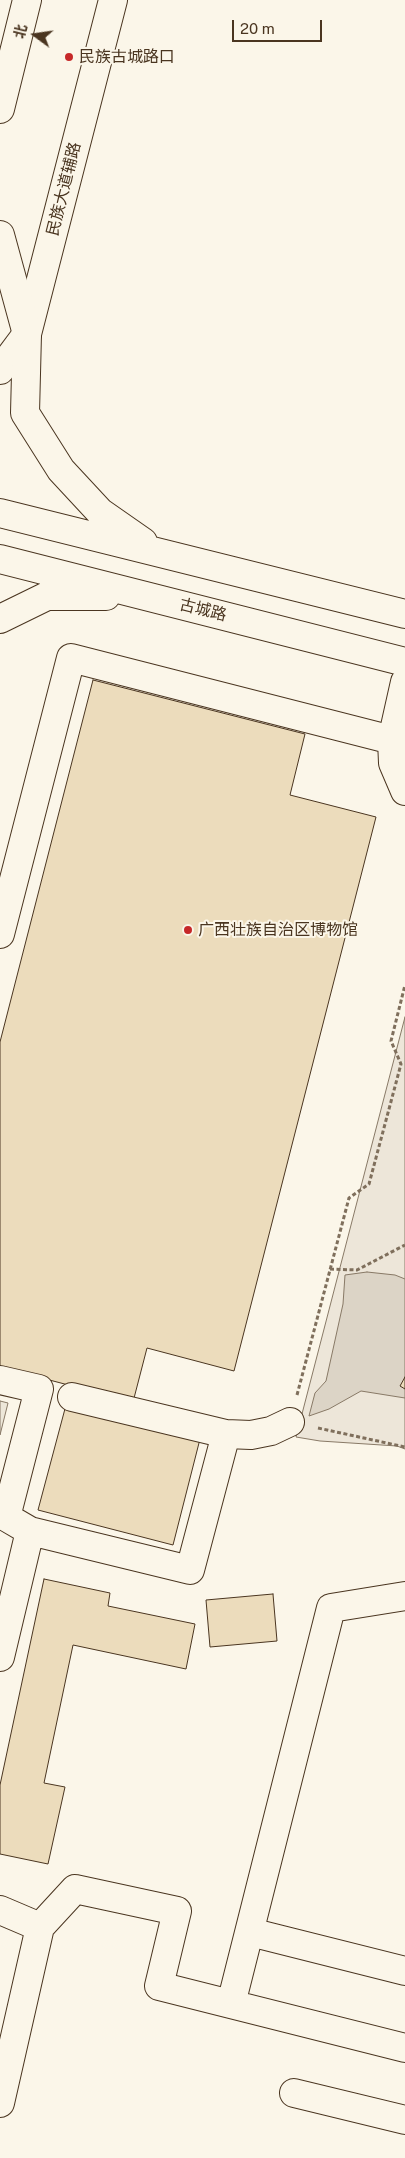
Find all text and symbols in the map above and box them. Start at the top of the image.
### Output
north arrow [10,10,60,60]
scale bar [235,10,325,42]
text: 20 m [240,20,275,37]
text: 北 [11,23,30,40]
place label: 民族古城路口 [79,47,175,67]
marker: 民族古城路口 [63,51,75,63]
street label: 民族大道辅路 [43,140,85,238]
street label: 古城路 [177,595,229,625]
place label: 广西壮族自治区博物馆 [198,920,358,940]
marker: 广西壮族自治区博物馆 [182,924,194,936]

